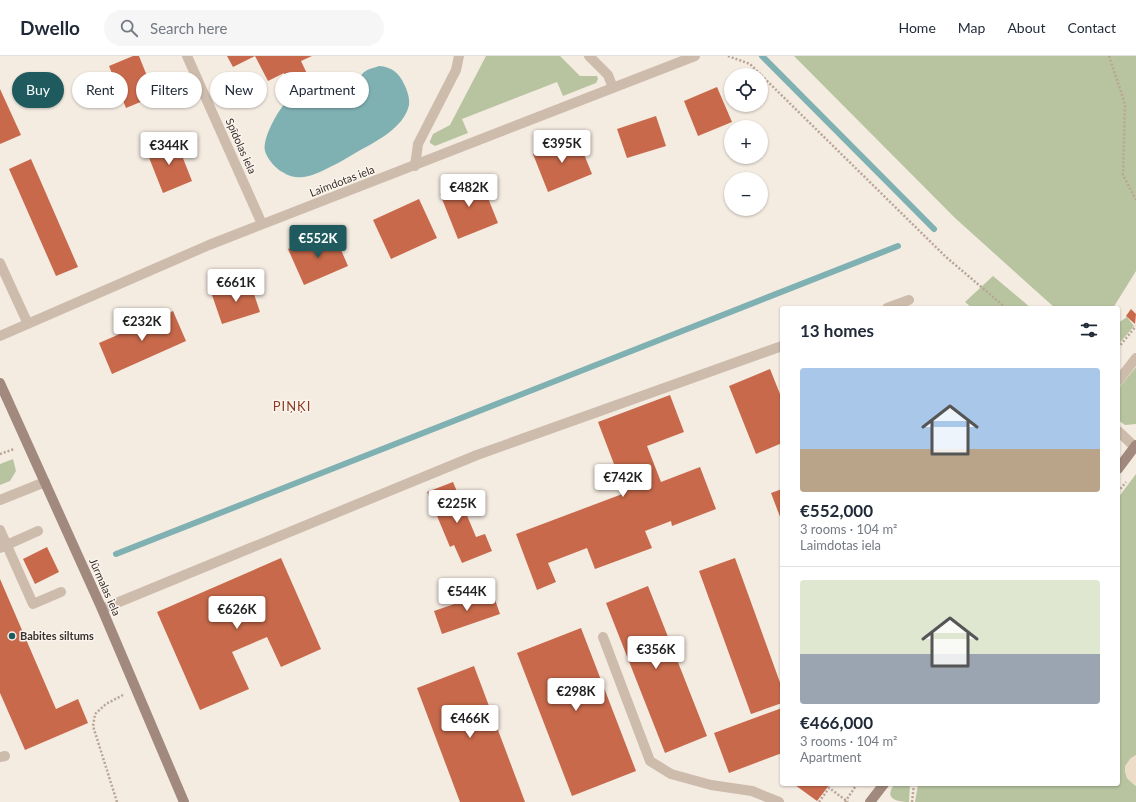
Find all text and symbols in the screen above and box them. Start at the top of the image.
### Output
search box [104,10,384,46]
text: Dwello [20,16,80,39]
icon: search [118,17,140,39]
text: Search here [150,19,227,37]
text: Home [898,19,936,36]
text: Map [958,19,985,36]
text: About [1007,19,1045,36]
text: Contact [1067,19,1116,36]
map controls [724,68,768,216]
button: locate [724,68,768,112]
chip: Buy [12,72,64,108]
chip: Rent [72,72,128,108]
chip: Filters [136,72,202,108]
chip: New [210,72,267,108]
chip: Apartment [275,72,369,108]
street label: Spīdolas iela [223,116,259,175]
button: + [724,120,768,164]
pin: €395K [534,130,590,164]
pin: €344K [141,132,197,166]
text: €395K [542,135,582,151]
text: €344K [149,137,189,153]
street label: Laimdotas iela [307,162,376,199]
button: − [724,172,768,216]
pin: €482K [441,174,497,208]
text: €482K [449,179,489,195]
pin: €552K [290,225,346,259]
text: €552K [298,230,338,246]
pin: €661K [208,269,264,303]
text: €661K [216,274,256,290]
pin: €232K [114,308,170,342]
text: €232K [122,313,162,329]
icon: filters [1078,319,1100,341]
text: 13 homes [800,320,874,341]
icon: home [914,394,986,466]
district label: PIŅĶI [273,398,311,414]
pin: €742K [595,464,651,498]
text: €742K [603,469,643,485]
pin: €225K [429,490,485,524]
text: €225K [437,495,477,511]
text: €552,000 [800,500,873,521]
text: 3 rooms · 104 m² [800,521,897,537]
text: Laimdotas iela [800,537,881,553]
street label: Jūrmalas iela [87,556,124,617]
pin: €544K [439,578,495,612]
text: €544K [447,583,487,599]
pin: €626K [209,596,265,630]
text: €626K [217,601,257,617]
icon: home [914,606,986,678]
place label: Babites siltums [20,629,94,642]
marker: Babites siltums [7,631,17,641]
pin: €356K [628,636,684,670]
text: €356K [636,641,676,657]
pin: €298K [548,678,604,712]
text: €298K [556,683,596,699]
pin: €466K [442,705,498,739]
text: €466K [450,710,490,726]
text: €466,000 [800,712,873,733]
text: 3 rooms · 104 m² [800,733,897,749]
text: Apartment [800,749,861,765]

